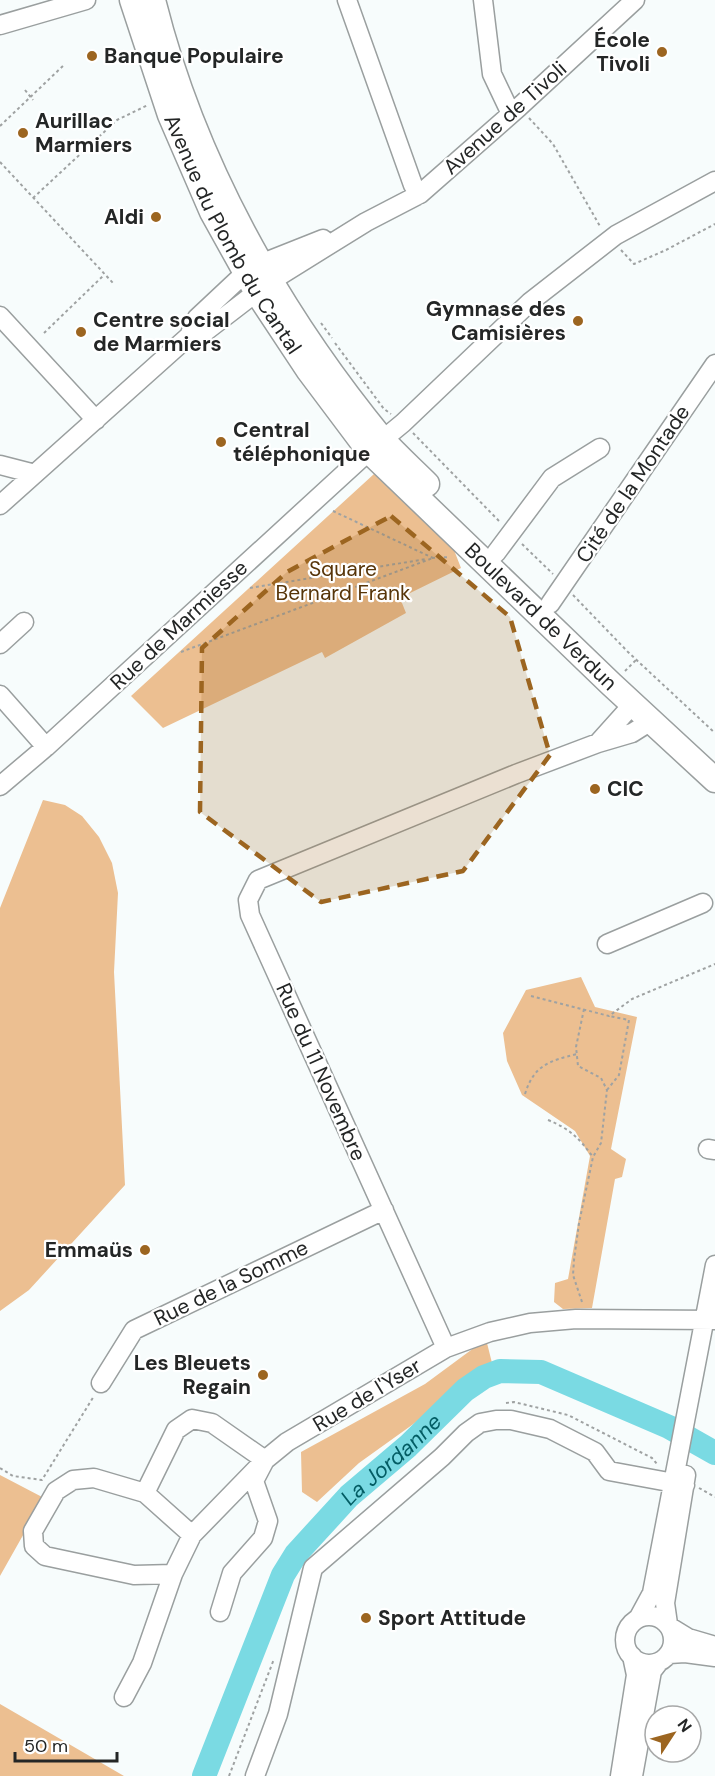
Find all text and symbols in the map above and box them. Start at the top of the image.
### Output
place label: École Tivoli [594,26,650,78]
place label: Banque Populaire [104,42,284,70]
marker: École Tivoli [655,45,669,59]
marker: Banque Populaire [85,49,99,63]
street label: Avenue de Tivoli [437,55,573,181]
place label: Aurillac Marmiers [35,107,132,159]
street label: Avenue du Plomb du Cantal [157,110,308,360]
marker: Aurillac Marmiers [16,126,30,140]
place label: Aldi [104,203,144,231]
marker: Aldi [149,210,163,224]
place label: Gymnase des Camisières [426,295,566,347]
place label: Centre social de Marmiers [93,306,230,358]
marker: Gymnase des Camisières [571,314,585,328]
marker: Centre social de Marmiers [74,325,88,339]
street label: Cité de la Montade [570,399,696,568]
place label: Central téléphonique [233,416,370,468]
marker: Central téléphonique [214,435,228,449]
street label: Boulevard de Verdun [459,537,623,697]
street label: Rue de Marmiesse [104,554,254,696]
park label: Square Bernard Frank [275,555,411,607]
place label: CIC [607,775,644,803]
marker: CIC [588,782,602,796]
street label: Rue du 11 Novembre [269,979,373,1165]
street label: Rue de la Somme [149,1233,313,1332]
place label: Emmaüs [45,1236,133,1264]
marker: Emmaüs [138,1243,152,1257]
place label: Les Bleuets Regain [134,1349,251,1401]
street label: Rue de l'Yser [308,1352,427,1438]
marker: Les Bleuets Regain [256,1368,270,1382]
water label: La Jordanne [334,1407,448,1511]
place label: Sport Attitude [378,1604,526,1632]
marker: Sport Attitude [359,1611,373,1625]
north arrow [643,1704,703,1764]
text: N [673,1715,697,1736]
scale bar [15,1725,117,1763]
text: 50 m [24,1734,68,1758]

